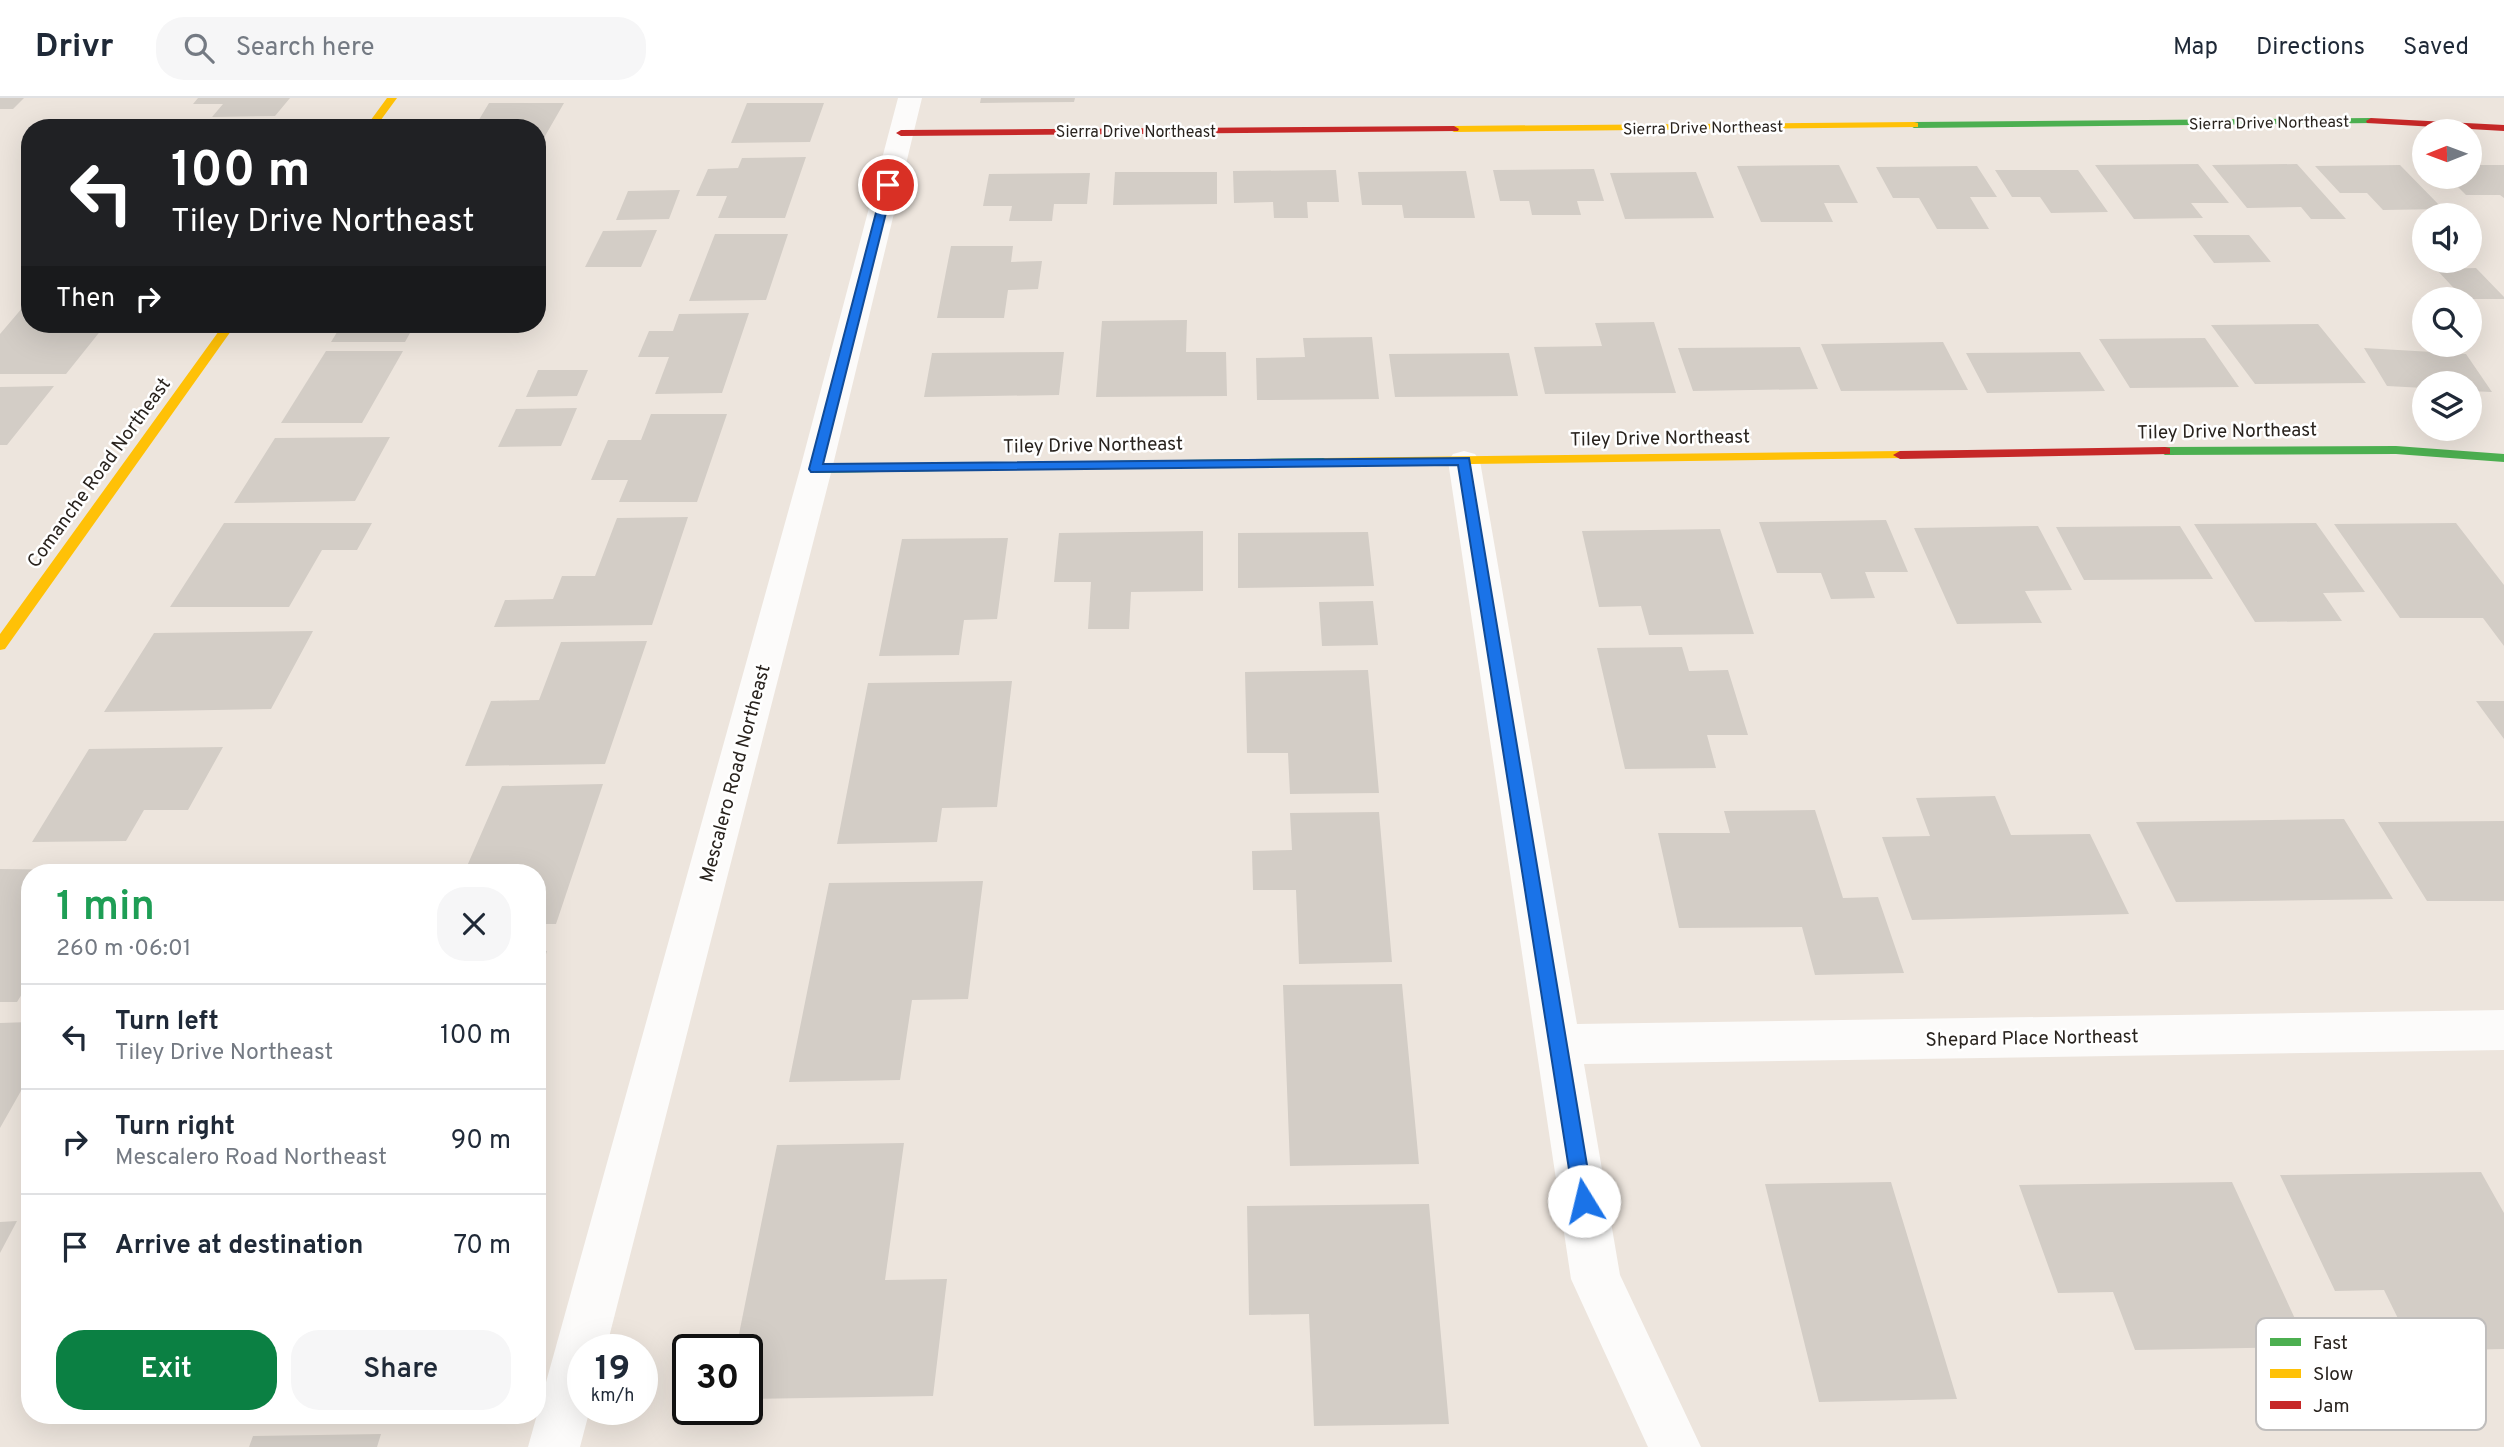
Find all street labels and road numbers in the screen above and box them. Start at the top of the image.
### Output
street label: Sierra Drive Northeast [2189,113,2349,135]
street label: Sierra Drive Northeast [1623,118,1783,140]
street label: Sierra Drive Northeast [1056,123,1216,143]
street label: Comanche Road Northeast [22,373,177,573]
street label: Tiley Drive Northeast [2137,418,2317,446]
street label: Tiley Drive Northeast [1570,425,1750,453]
street label: Tiley Drive Northeast [1003,432,1183,460]
street label: Mescalero Road Northeast [695,662,777,885]
street label: Shepard Place Northeast [1925,1025,2139,1053]

